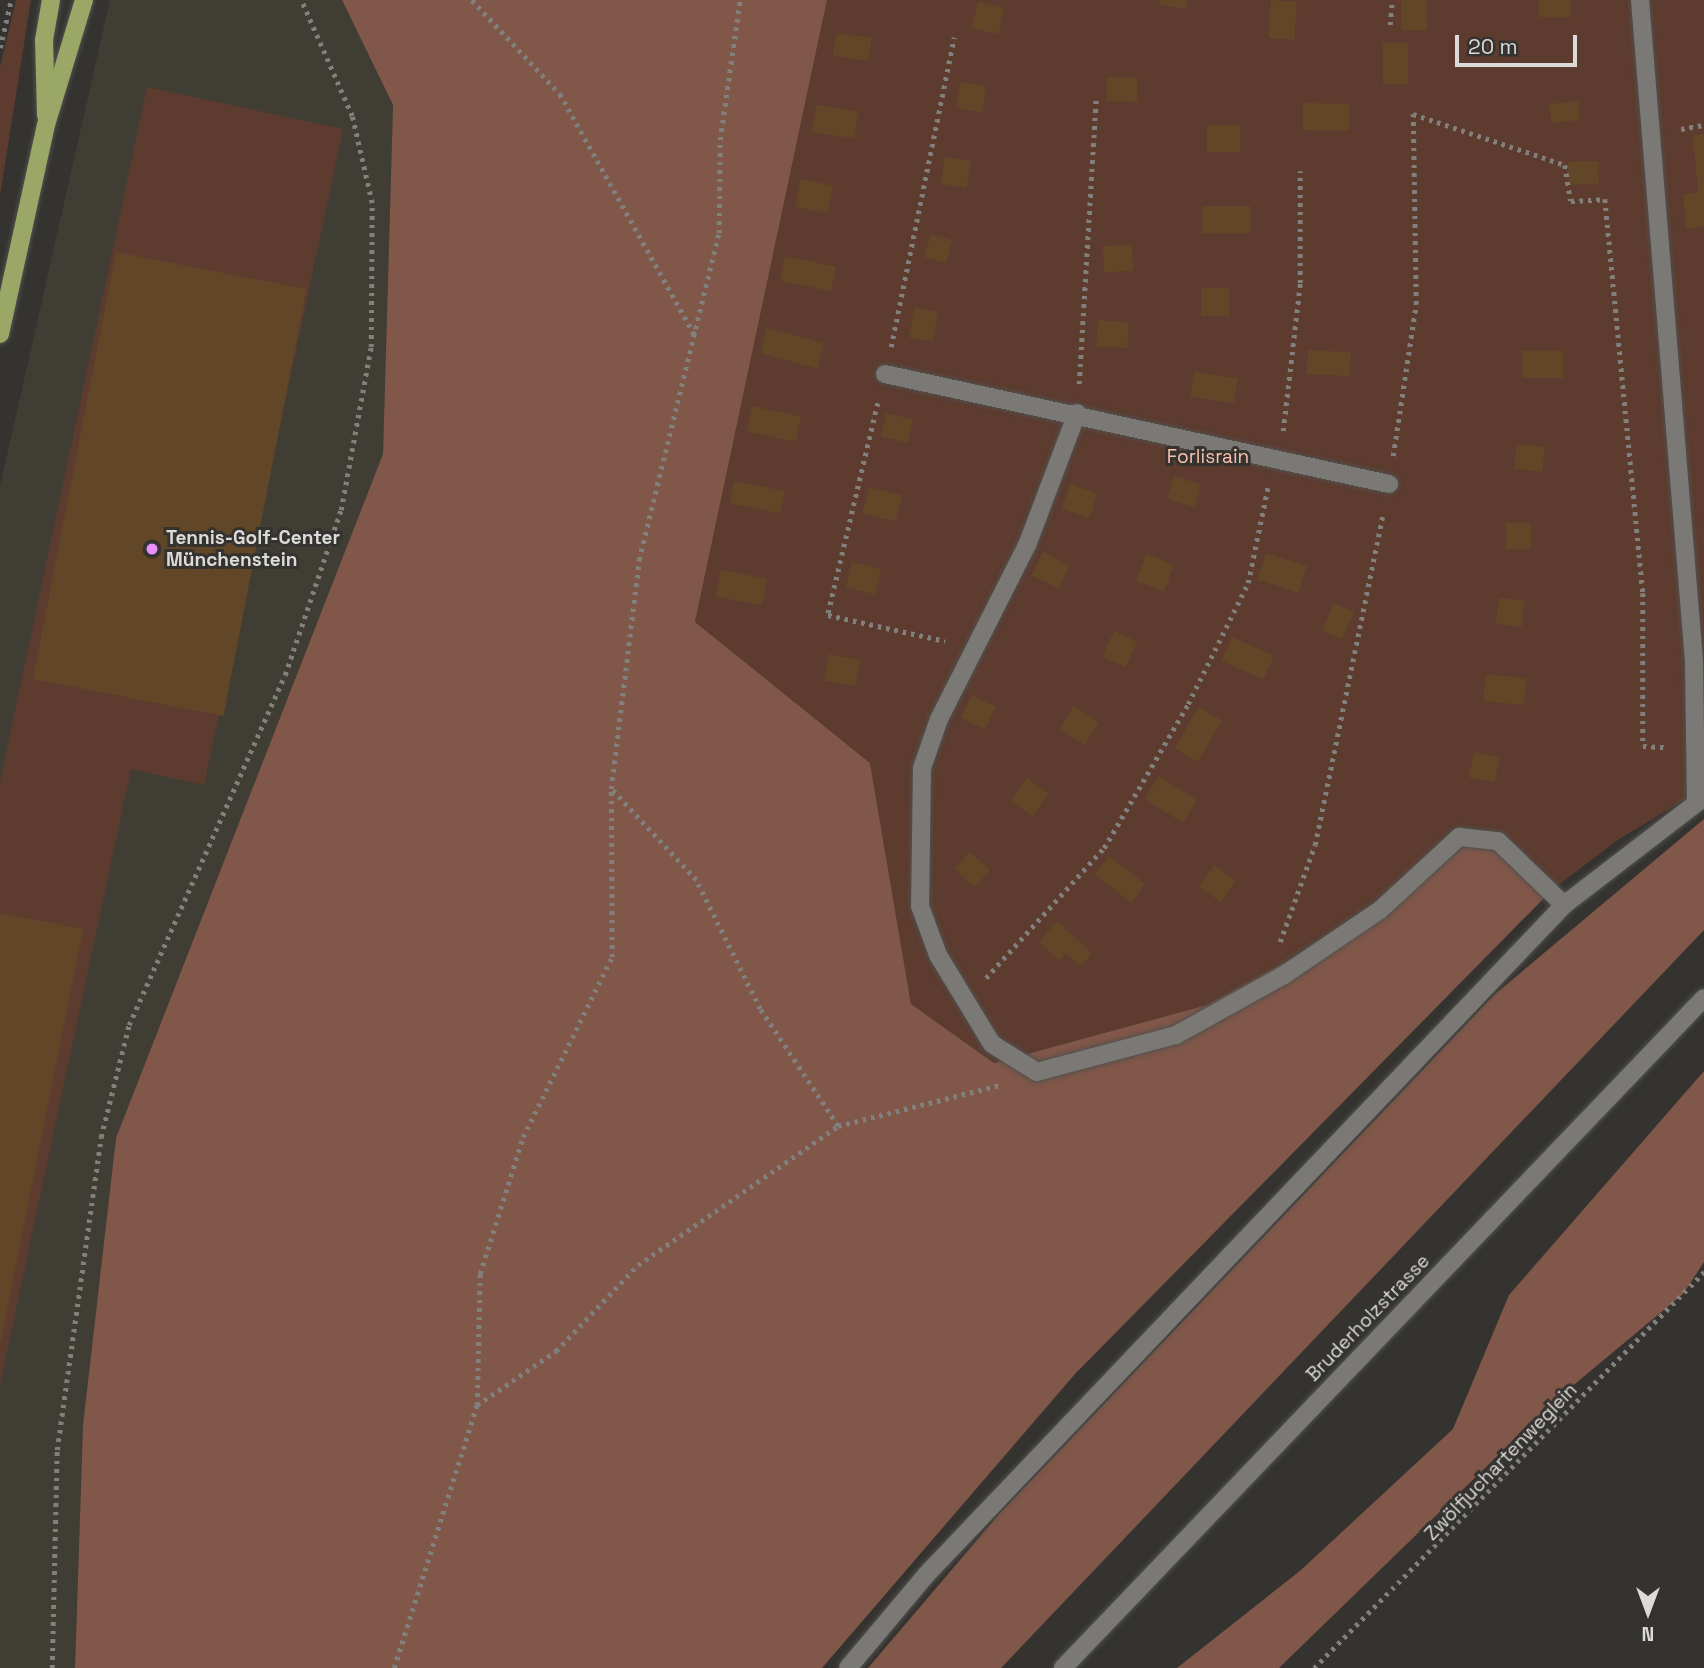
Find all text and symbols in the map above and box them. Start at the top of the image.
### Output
scale bar [1459,21,1582,65]
text: 20 m [1468,33,1518,60]
park label: Forlisrain [1167,446,1249,468]
place label: Tennis-Golf-Center Münchenstein [166,527,340,571]
marker: Tennis-Golf-Center Münchenstein [144,541,160,557]
street label: Bruderholzstrasse [1302,1250,1434,1386]
street label: Zwölfjuchartenweglein [1420,1379,1582,1545]
north arrow [1613,1577,1683,1647]
text: N [1642,1621,1654,1646]

